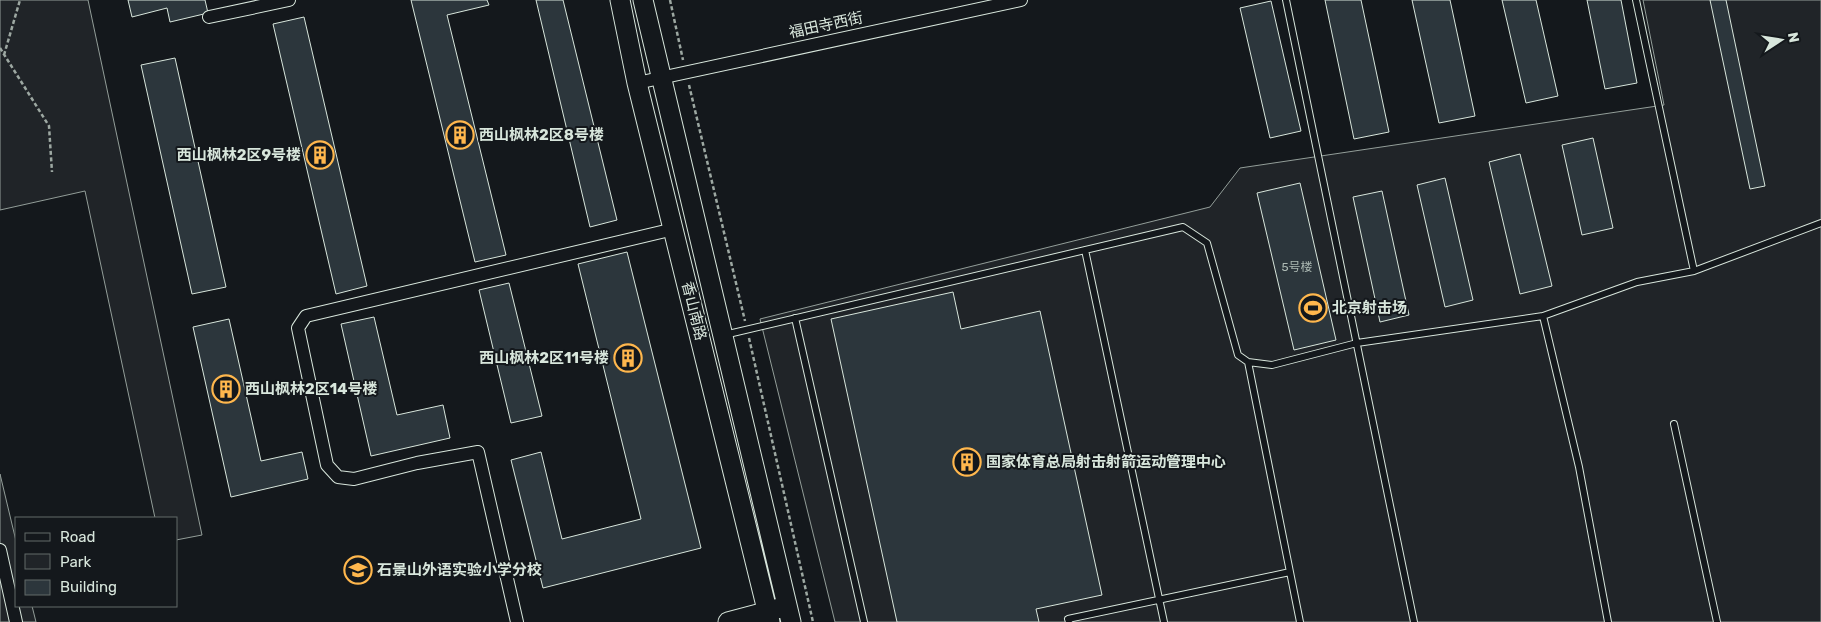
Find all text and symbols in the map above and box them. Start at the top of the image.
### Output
street label: 福田寺西街 [787,8,865,42]
north arrow [1756,15,1806,65]
text: N [1784,31,1803,44]
building icon: 西山枫林2区8号楼 [445,120,475,150]
place label: 西山枫林2区8号楼 [479,126,604,144]
building icon: 西山枫林2区9号楼 [305,140,335,170]
place label: 西山枫林2区9号楼 [177,146,301,164]
house number: 5号楼 [1281,260,1313,274]
street label: 香山南路 [678,280,710,342]
sports icon: 北京射击场 [1298,293,1328,323]
place label: 北京射击场 [1332,299,1407,317]
building icon: 西山枫林2区11号楼 [613,343,643,373]
place label: 西山枫林2区11号楼 [479,349,609,367]
building icon: 西山枫林2区14号楼 [211,374,241,404]
place label: 西山枫林2区14号楼 [245,380,377,398]
building icon: 国家体育总局射击射箭运动管理中心 [952,447,982,477]
place label: 国家体育总局射击射箭运动管理中心 [986,453,1226,471]
legend [15,517,178,607]
text: Road [60,528,96,546]
text: Park [60,553,91,571]
school or university icon: 石景山外语实验小学分校 [343,555,373,585]
place label: 石景山外语实验小学分校 [377,561,542,579]
text: Building [60,578,117,596]

